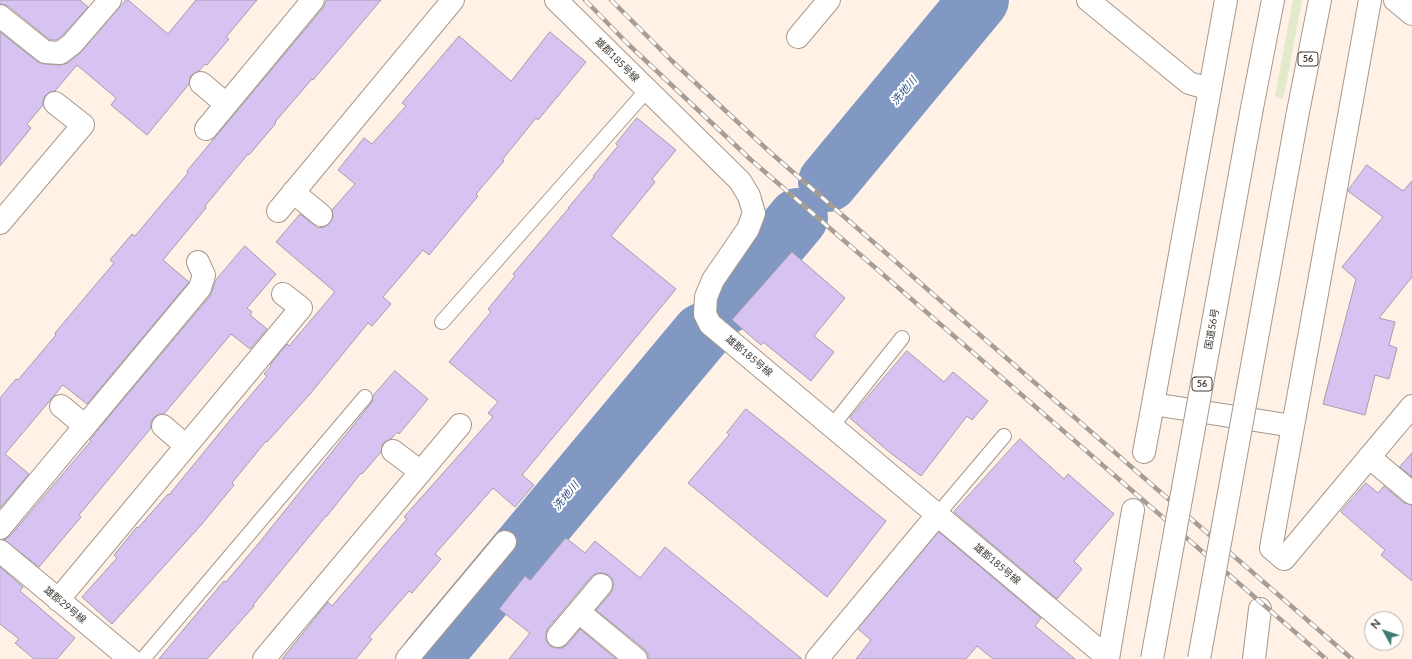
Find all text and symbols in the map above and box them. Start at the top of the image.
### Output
street label: 雄郡185号線 [592,35,642,85]
road number: 56 [1298,52,1318,66]
water label: 洗地川 [888,74,920,108]
street label: 国道56号 [1202,307,1222,351]
street label: 雄郡185号線 [723,333,775,379]
road number: 56 [1192,377,1212,391]
water label: 洗地川 [550,479,582,513]
street label: 雄郡185号線 [971,541,1023,587]
street label: 雄郡29号線 [41,584,89,626]
north arrow [1364,611,1404,651]
text: N [1367,616,1383,631]

